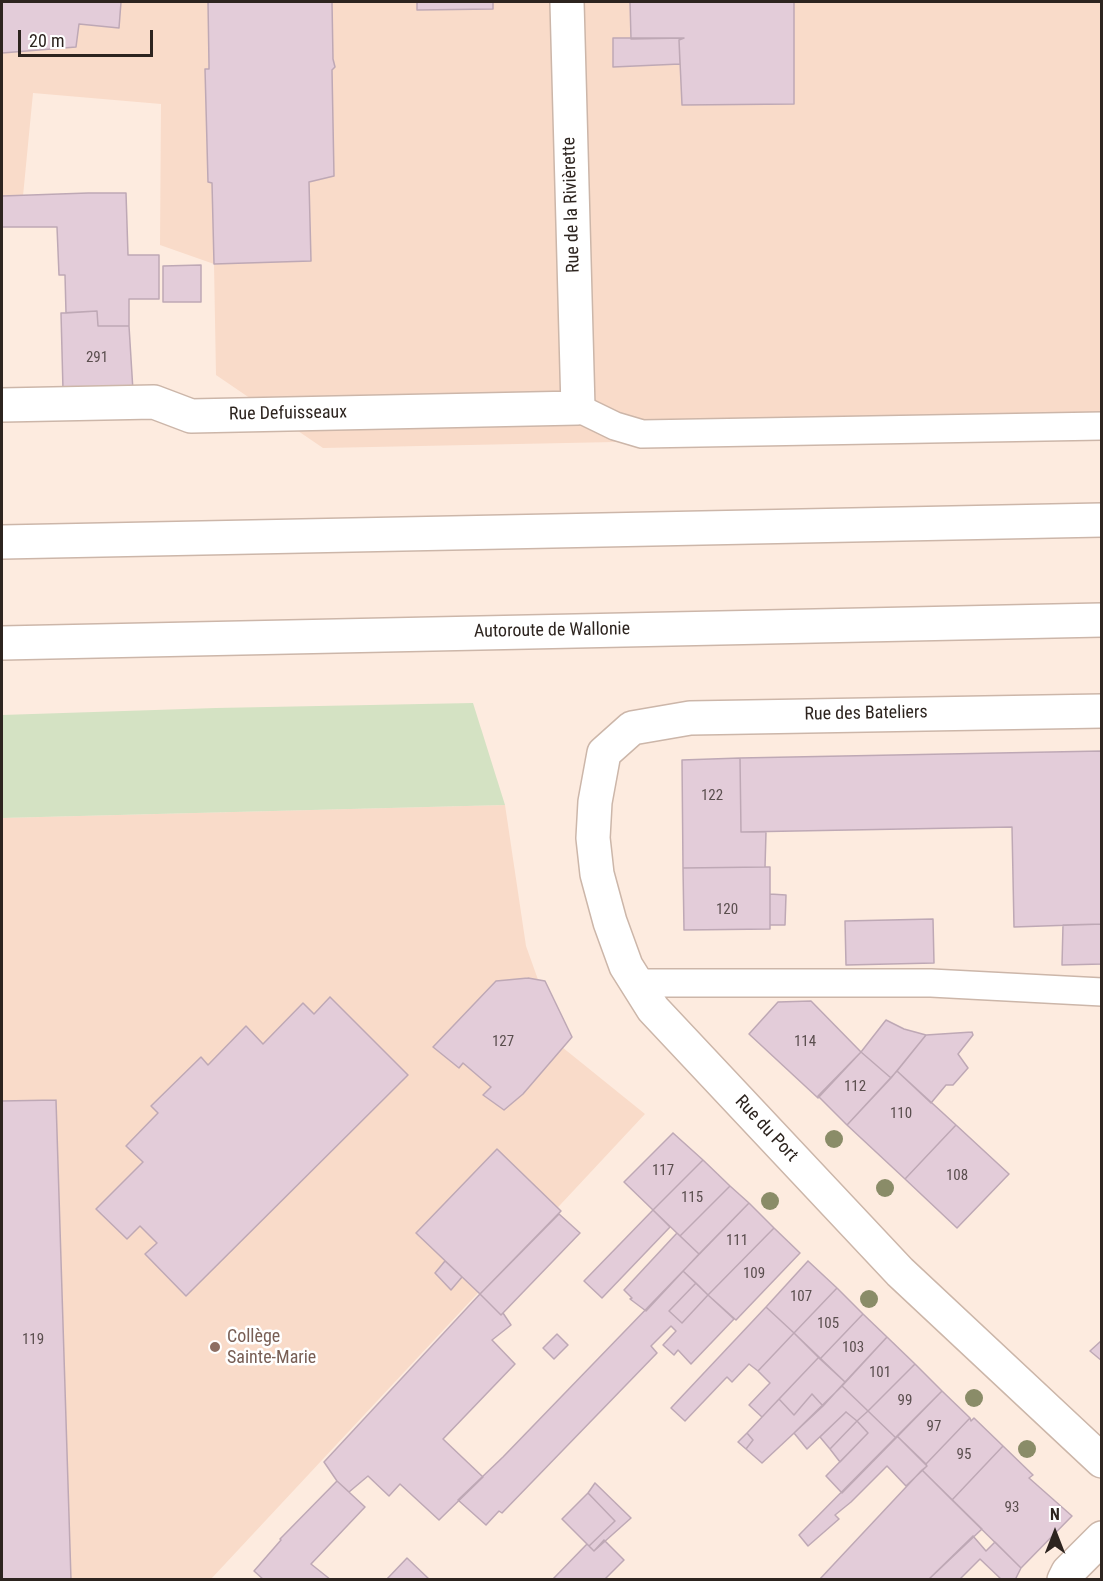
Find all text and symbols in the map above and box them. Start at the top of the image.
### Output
scale bar [21,18,156,56]
text: 20 m [29,30,64,51]
street label: Rue de la Rivièrette [559,137,585,273]
house number: 291 [86,349,108,367]
street label: Rue Defuisseaux [229,402,347,426]
street label: Autoroute de Wallonie [474,619,630,643]
street label: Rue des Bateliers [804,702,928,726]
house number: 122 [701,787,723,805]
house number: 120 [716,901,738,919]
house number: 127 [492,1033,514,1051]
house number: 114 [794,1033,816,1051]
house number: 112 [844,1078,866,1096]
street label: Rue du Port [730,1091,802,1167]
house number: 110 [890,1105,912,1123]
house number: 117 [652,1162,674,1180]
house number: 108 [946,1167,968,1185]
house number: 115 [681,1189,703,1207]
house number: 111 [726,1232,748,1250]
house number: 109 [743,1265,765,1283]
house number: 107 [790,1288,812,1306]
house number: 105 [817,1315,839,1333]
place label: Collège Sainte-Marie [227,1326,316,1368]
house number: 119 [22,1331,44,1349]
house number: 103 [842,1339,864,1357]
marker: Collège Sainte-Marie [208,1340,222,1354]
house number: 101 [869,1364,891,1382]
house number: 99 [898,1392,912,1410]
house number: 97 [927,1418,941,1436]
house number: 95 [957,1446,971,1464]
house number: 93 [1005,1499,1019,1517]
north arrow [1025,1503,1085,1563]
text: N [1050,1505,1060,1524]

